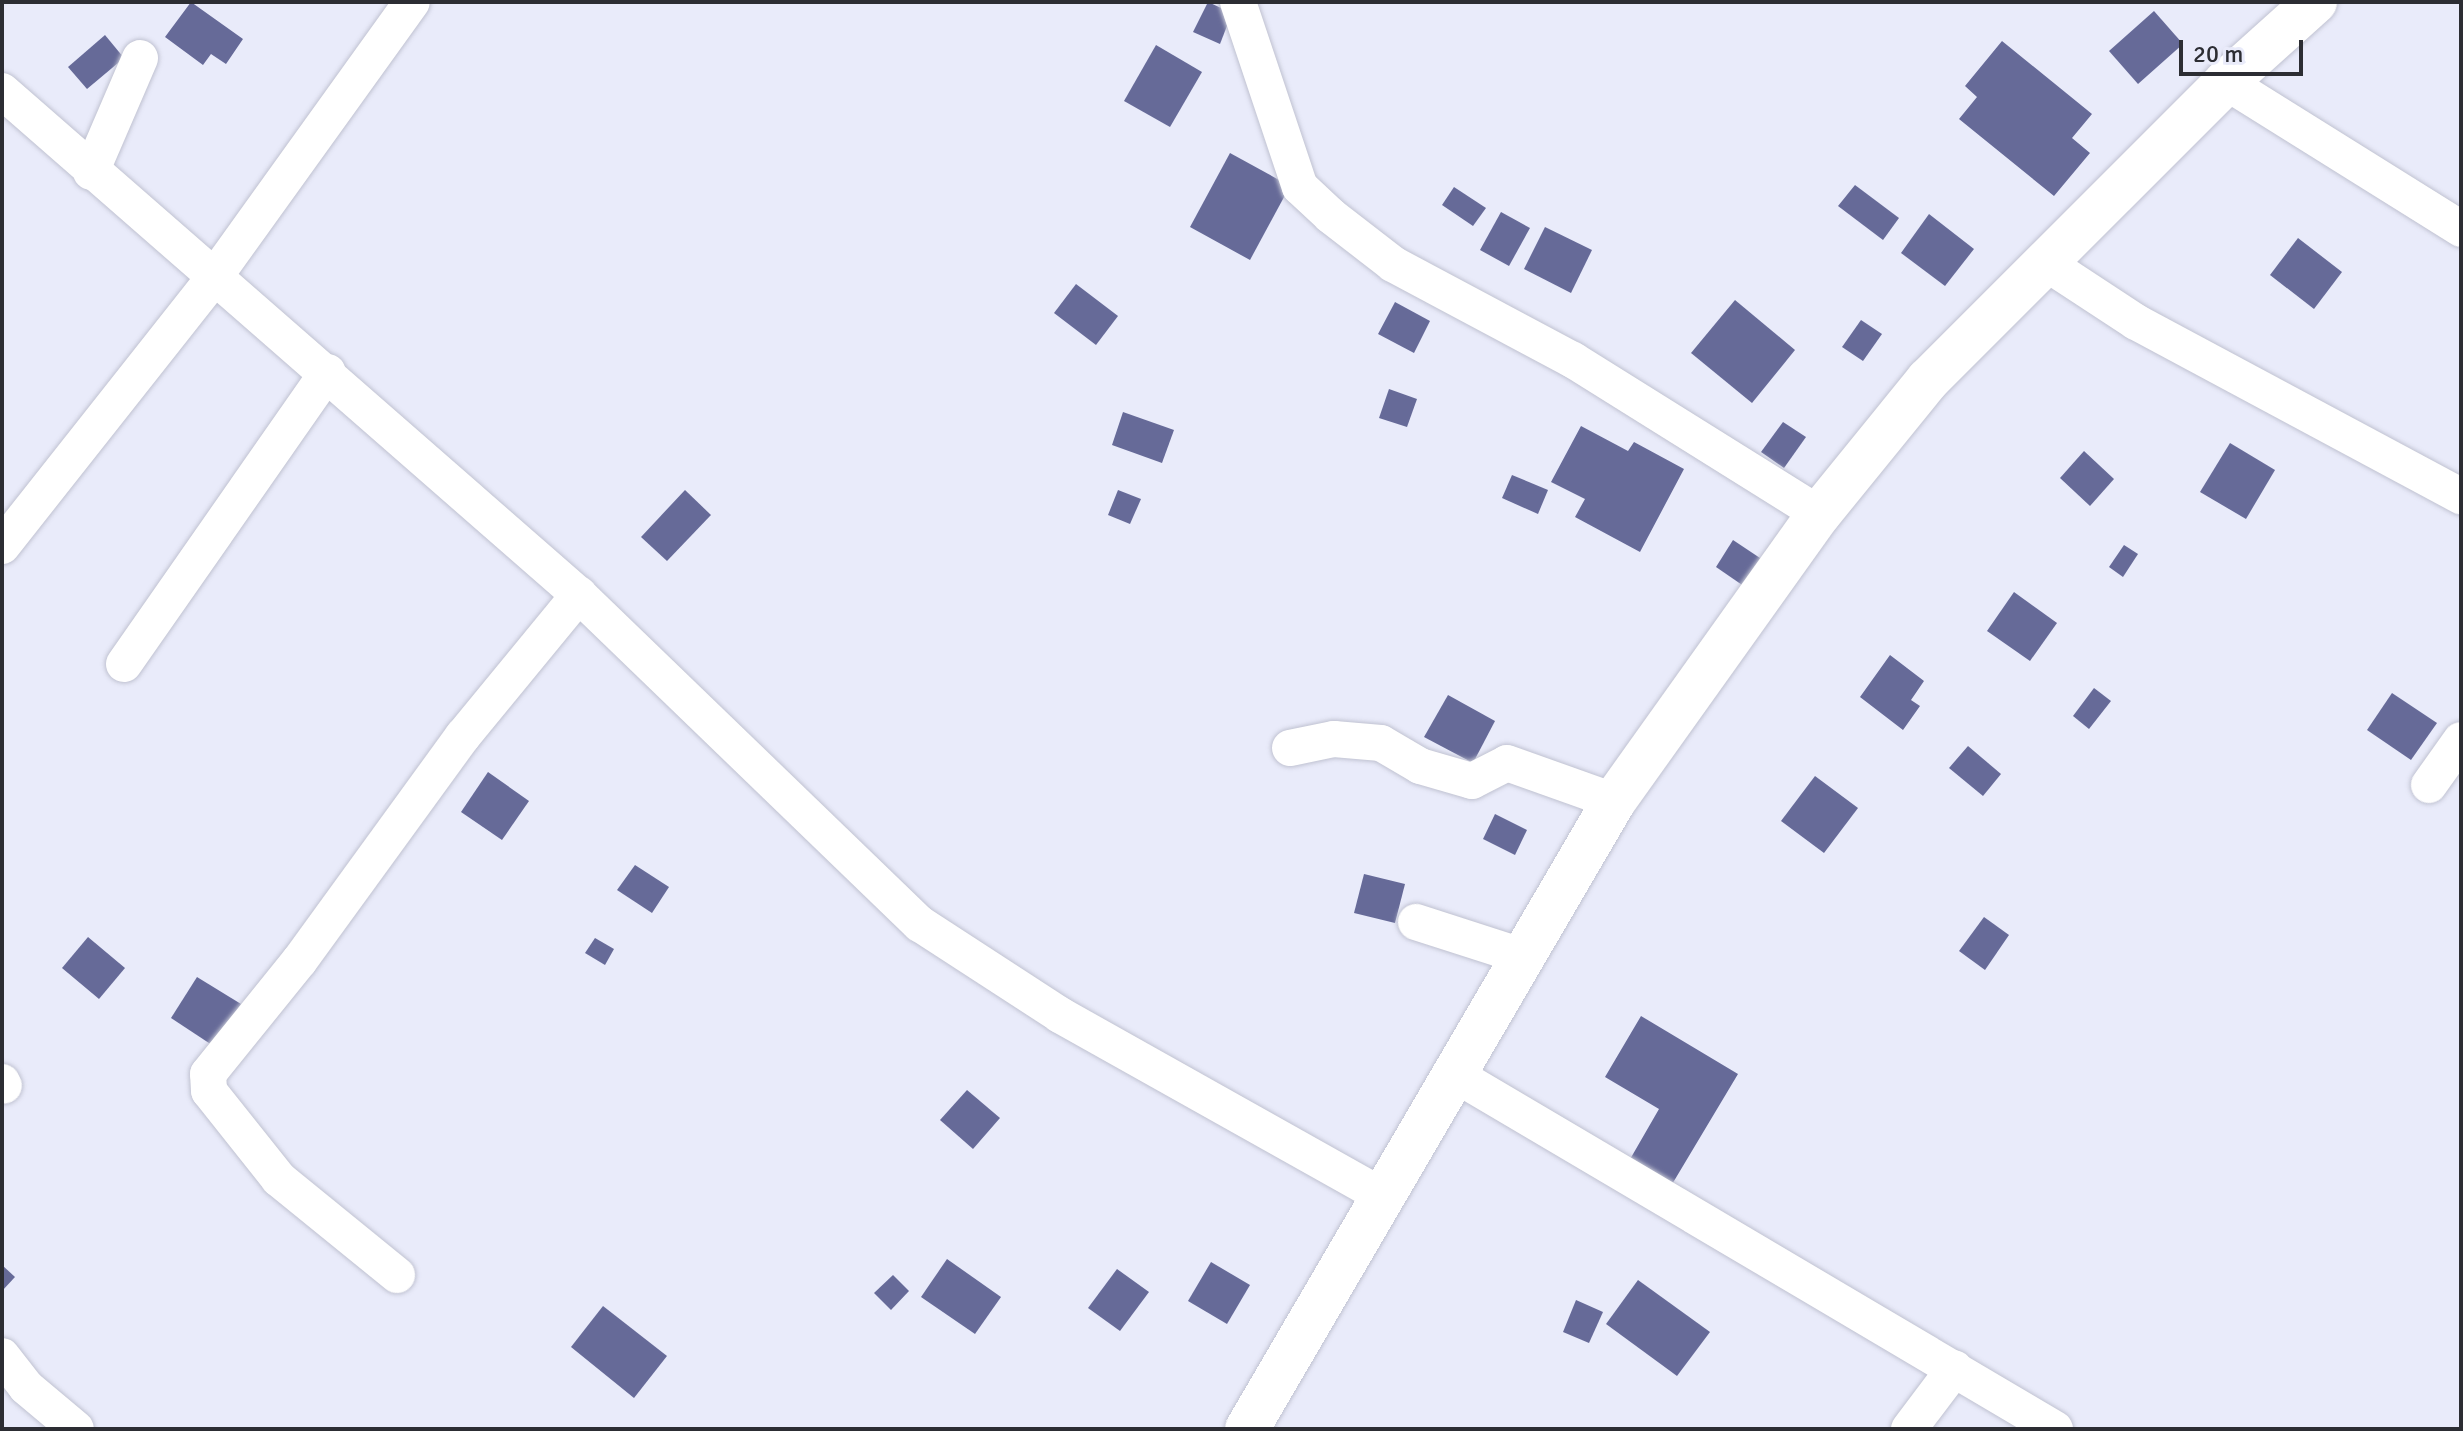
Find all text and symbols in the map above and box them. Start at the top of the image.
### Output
scale bar [2183,24,2307,74]
text: 20 m [2193,39,2243,69]

